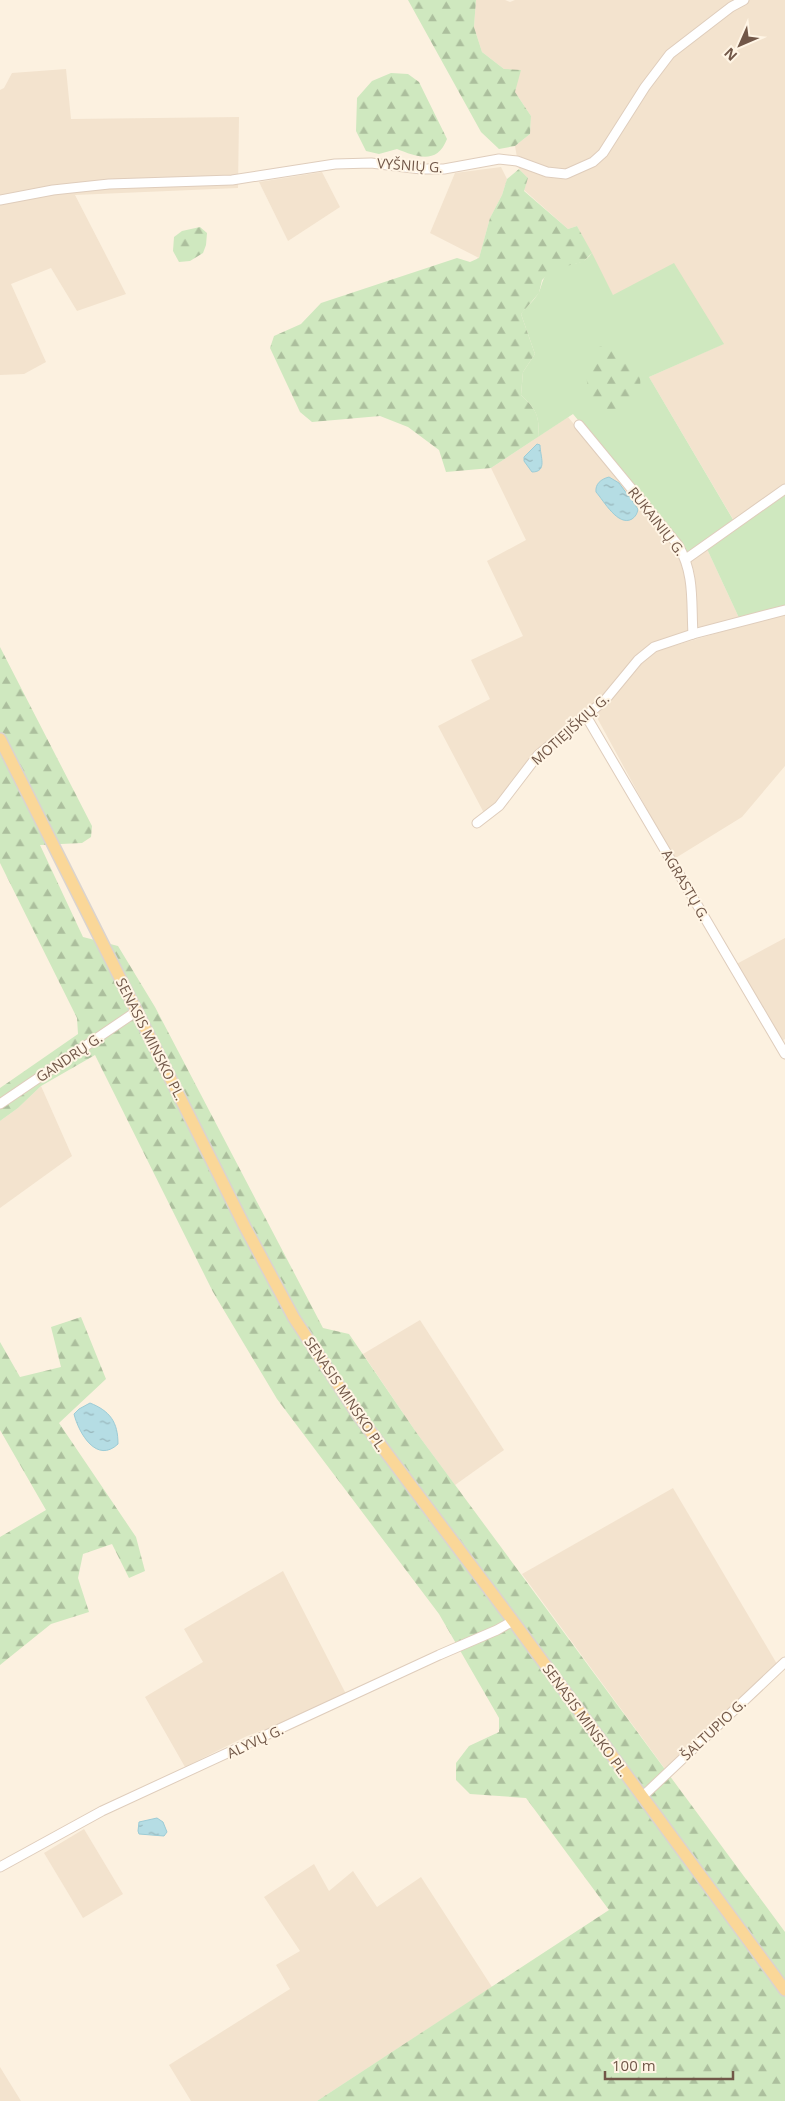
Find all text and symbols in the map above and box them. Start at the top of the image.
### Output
north arrow [715,20,765,70]
text: N [720,44,741,65]
street label: VYŠNIŲ G. [376,153,444,177]
street label: RUKAINIŲ G. [624,483,690,559]
street label: MOTIEJIŠKIŲ G. [527,689,613,769]
street label: AGRASTŲ G. [658,846,714,924]
street label: SENASIS MINSKO PL. [112,975,190,1103]
street label: GANDRŲ G. [32,1028,106,1086]
street label: SENASIS MINSKO PL. [300,1333,392,1455]
street label: SENASIS MINSKO PL. [539,1660,633,1780]
street label: ŠALTUPIO G. [676,1694,750,1764]
street label: ALYVŲ G. [224,1720,286,1762]
scale bar [605,2048,732,2080]
text: 100 m [612,2055,656,2075]

